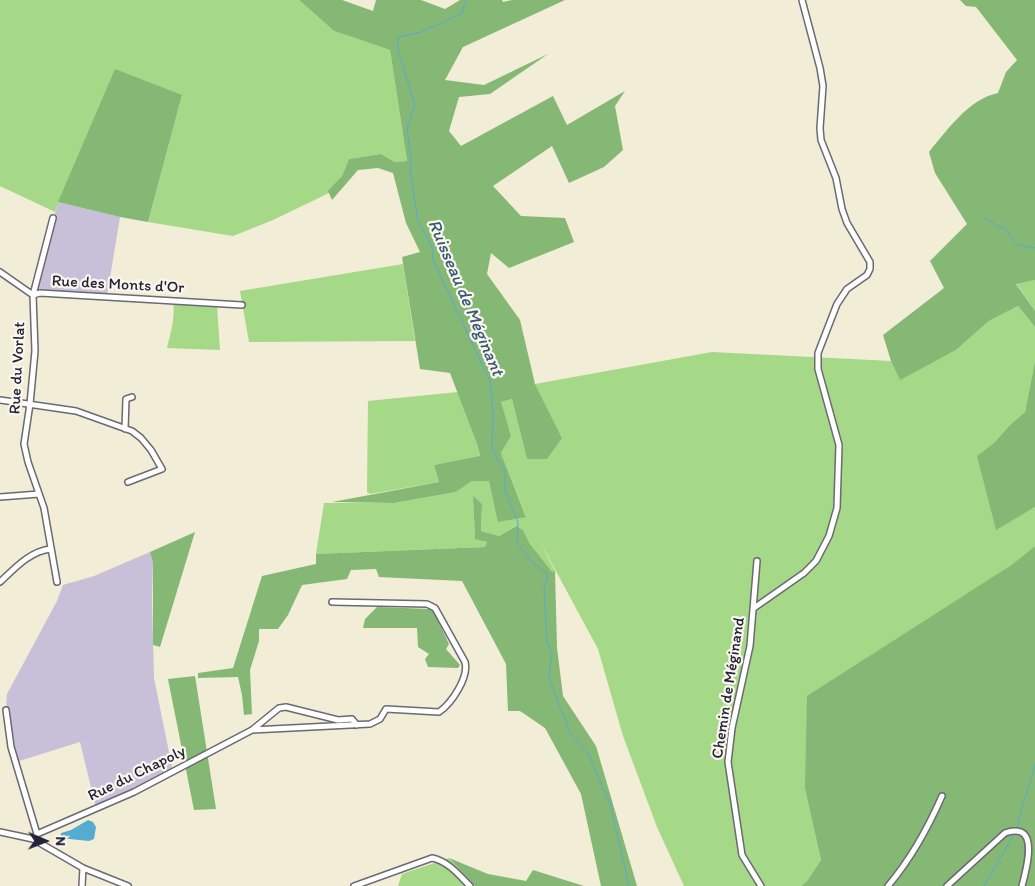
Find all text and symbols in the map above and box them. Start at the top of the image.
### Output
water label: Ruisseau de Méginant [422,217,508,379]
street label: Rue des Monts d'Or [51,272,185,298]
street label: Rue du Vorlat [6,321,30,415]
street label: Chemin de Méginand [708,616,750,760]
street label: Rue du Chapoly [85,742,189,806]
north arrow [20,816,70,866]
text: N [52,836,69,846]

